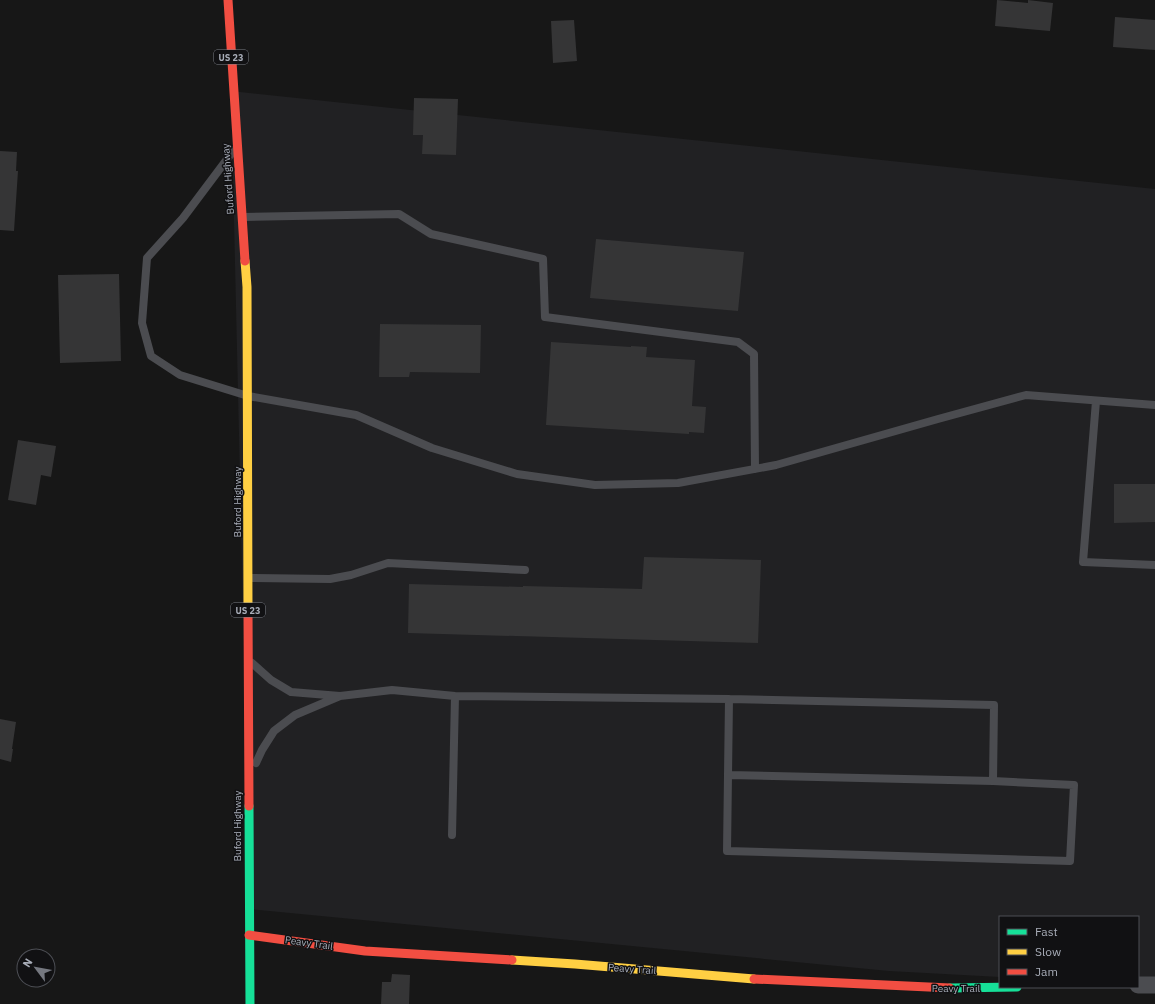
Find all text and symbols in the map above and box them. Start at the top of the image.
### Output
road number: US 23 [214,50,248,64]
street label: Buford Highway [219,143,237,215]
street label: Buford Highway [231,466,244,538]
road number: US 23 [231,603,265,617]
street label: Buford Highway [231,790,244,862]
legend [999,916,1139,988]
text: Fast [1035,924,1058,939]
street label: Peavy Trail [284,933,334,953]
text: Slow [1035,944,1061,959]
north arrow [16,948,56,988]
text: N [19,956,36,970]
street label: Peavy Trail [607,961,657,977]
text: Jam [1035,964,1058,979]
street label: Peavy Trail [932,982,980,995]

